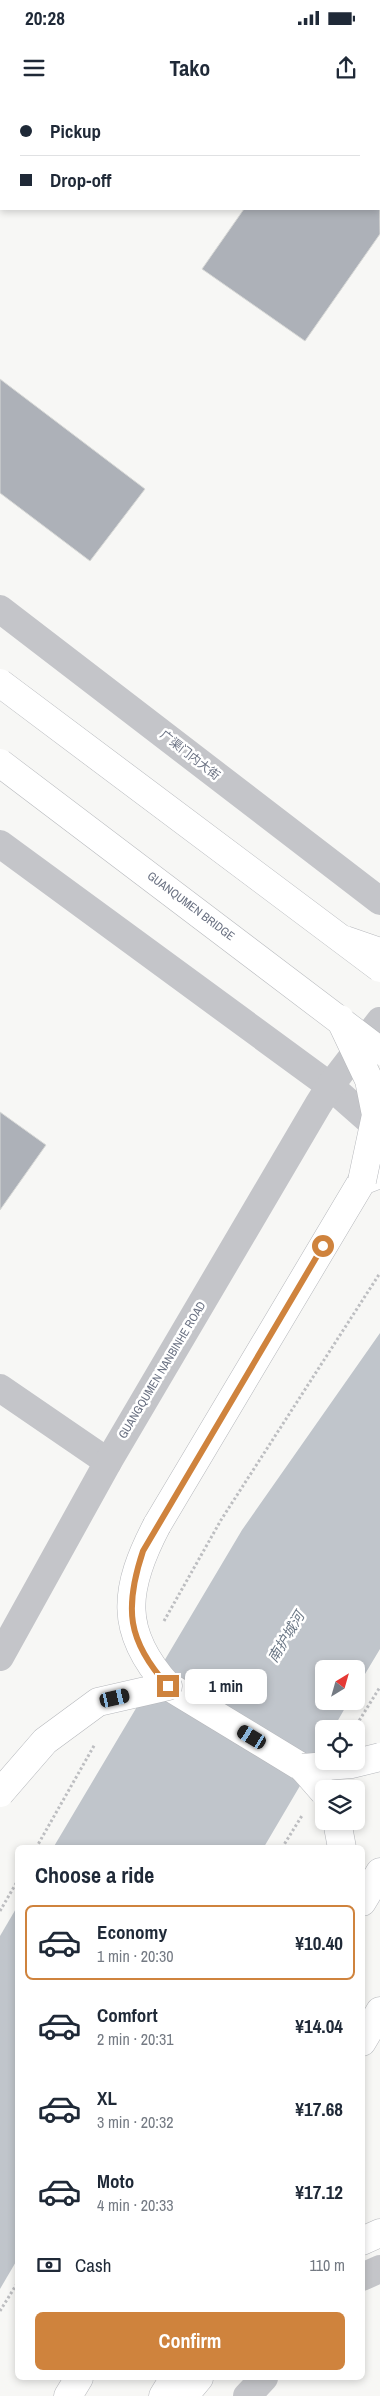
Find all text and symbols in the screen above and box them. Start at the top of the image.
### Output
text: 20:28 [25,5,65,31]
text: Tako [170,53,210,83]
icon: menu [20,54,48,82]
icon: share [332,54,360,82]
text: Pickup [50,118,101,144]
text: Drop-off [50,167,111,193]
street label: 广渠门内大街 [157,727,223,783]
street label: GUANQUMEN BRIDGE [144,868,238,944]
route start [312,1235,334,1257]
street label: GUANGQUMEN NANBINHE ROAD [115,1298,209,1442]
water label: 南护城河 [264,1606,310,1666]
north arrow [315,1660,365,1710]
map controls [315,1660,365,1830]
callout: 1 min [186,1668,268,1704]
route end [157,1675,179,1697]
text: 1 min [209,1675,243,1697]
car [98,1687,131,1709]
button: locate [315,1720,365,1770]
car [235,1723,268,1751]
button: layers [315,1780,365,1830]
text: Choose a ride [35,1860,154,1890]
text: Economy [97,1919,167,1945]
icon: car [37,1920,82,1965]
text: ¥10.40 [295,1930,343,1956]
text: 1 min · 20:30 [97,1945,174,1967]
text: Comfort [97,2002,158,2028]
icon: car [37,2003,82,2048]
text: ¥14.04 [295,2013,343,2039]
text: 2 min · 20:31 [97,2028,174,2050]
text: XL [97,2085,117,2111]
icon: car [37,2086,82,2131]
text: ¥17.68 [295,2096,343,2122]
text: 3 min · 20:32 [97,2111,174,2133]
text: Moto [97,2168,134,2194]
icon: car [37,2169,82,2214]
text: ¥17.12 [295,2179,343,2205]
text: 4 min · 20:33 [97,2194,174,2216]
icon: cash [35,2251,63,2279]
text: Cash [75,2252,111,2278]
text: 110 m [309,2254,345,2276]
button: Confirm [35,2312,345,2370]

